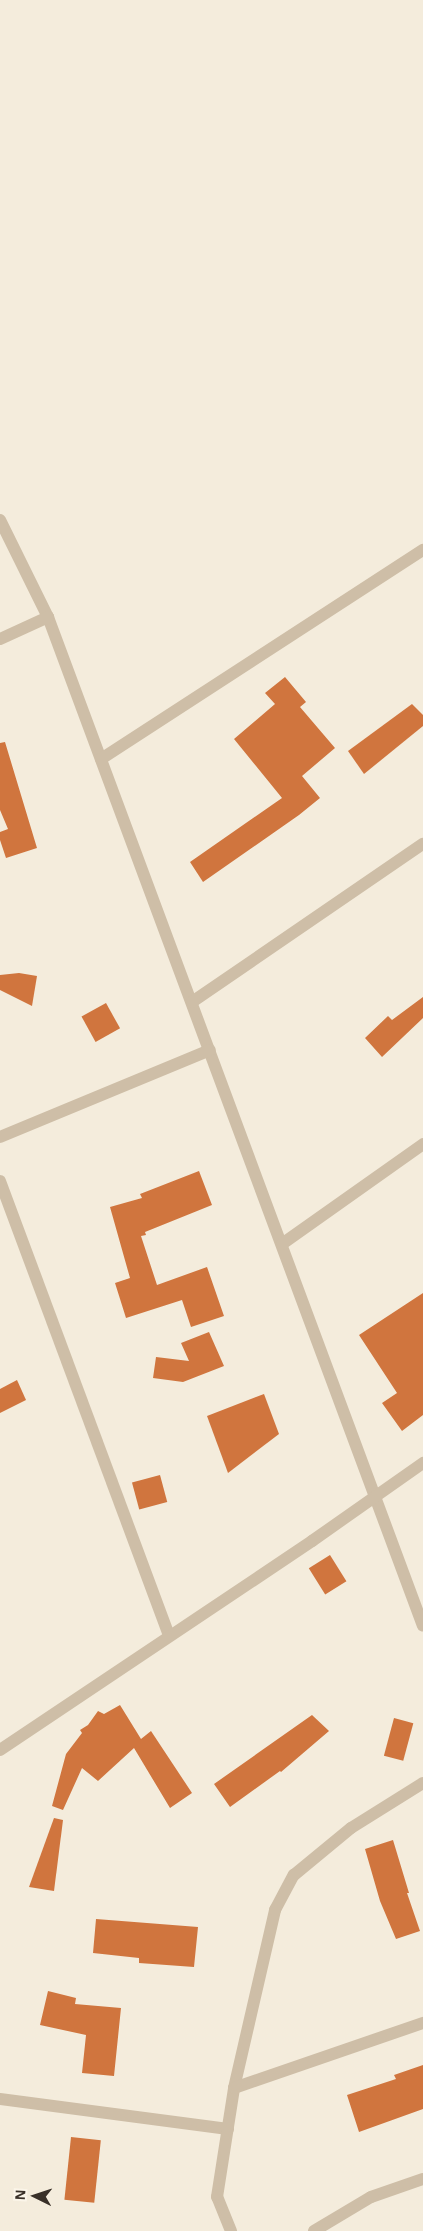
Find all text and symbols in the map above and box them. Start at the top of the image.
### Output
north arrow [10,2171,60,2221]
text: N [12,2189,28,2201]

